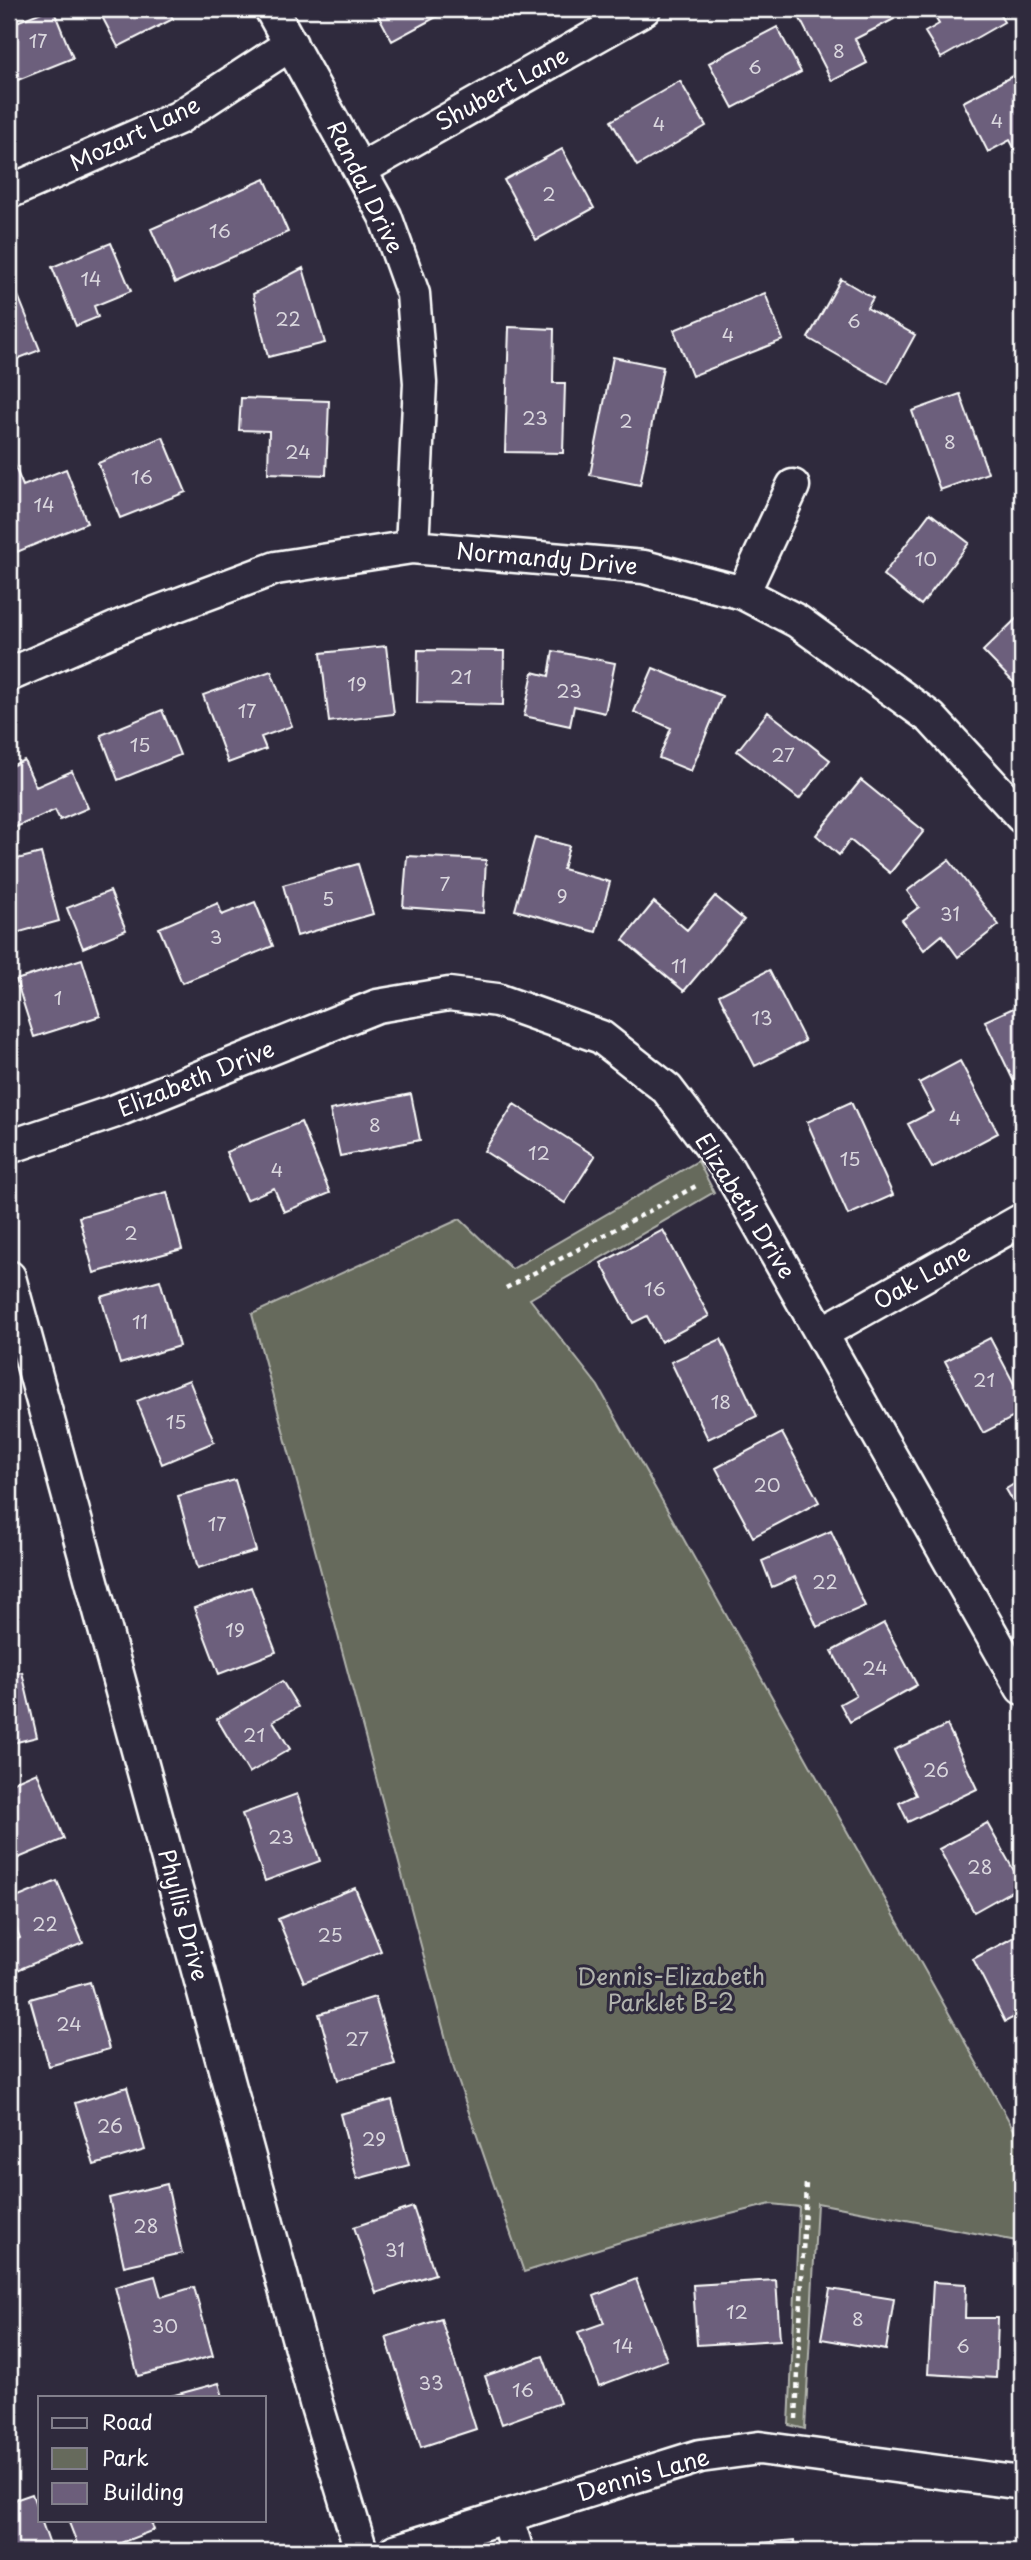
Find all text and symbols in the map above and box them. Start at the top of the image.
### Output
house number: 17 [29,26,47,54]
house number: 8 [833,36,845,64]
street label: Shubert Lane [428,37,574,139]
house number: 6 [748,52,762,80]
street label: Mozart Lane [63,86,206,179]
house number: 4 [991,106,1003,134]
house number: 4 [653,109,665,137]
street label: Randal Drive [319,114,414,259]
house number: 2 [542,179,556,207]
house number: 16 [209,216,231,244]
house number: 14 [80,264,102,292]
house number: 22 [275,304,301,332]
house number: 6 [847,306,861,334]
house number: 4 [722,320,734,348]
house number: 23 [522,403,548,431]
house number: 2 [619,406,633,434]
house number: 8 [944,427,956,455]
house number: 24 [285,437,311,465]
house number: 16 [131,462,153,490]
house number: 14 [33,490,55,518]
street label: Normandy Drive [455,532,639,583]
house number: 10 [915,544,937,572]
house number: 21 [450,662,472,690]
house number: 19 [347,669,367,697]
house number: 23 [556,676,582,704]
house number: 17 [238,696,256,724]
house number: 15 [130,730,150,758]
house number: 27 [771,740,795,768]
house number: 7 [440,869,451,897]
house number: 9 [556,881,568,909]
house number: 5 [322,884,334,912]
house number: 31 [940,899,960,927]
house number: 3 [210,922,222,950]
house number: 11 [671,951,687,979]
house number: 1 [54,983,62,1011]
house number: 13 [751,1003,773,1031]
street label: Elizabeth Drive [112,1030,279,1125]
house number: 4 [949,1103,961,1131]
house number: 8 [369,1110,381,1138]
street label: Elizabeth Drive [687,1125,805,1285]
house number: 12 [528,1138,550,1166]
house number: 15 [840,1144,860,1172]
house number: 4 [271,1155,283,1183]
house number: 2 [124,1218,138,1246]
street label: Oak Lane [866,1234,976,1318]
house number: 16 [644,1274,666,1302]
house number: 11 [132,1307,148,1335]
house number: 21 [973,1365,995,1393]
house number: 18 [711,1387,731,1415]
house number: 15 [166,1407,186,1435]
house number: 20 [753,1470,781,1498]
house number: 17 [208,1509,226,1537]
house number: 22 [812,1567,838,1595]
house number: 19 [225,1615,245,1643]
house number: 24 [862,1653,888,1681]
house number: 21 [243,1720,265,1748]
house number: 26 [923,1755,949,1783]
house number: 23 [268,1822,294,1850]
street label: Phyllis Drive [150,1845,219,1984]
house number: 28 [967,1852,993,1880]
house number: 22 [32,1909,58,1937]
house number: 25 [317,1920,343,1948]
park label: Dennis-Elizabeth Parklet B-2 [577,1958,765,2019]
house number: 24 [56,2009,82,2037]
house number: 27 [345,2024,369,2052]
house number: 26 [97,2111,123,2139]
house number: 29 [362,2124,386,2152]
house number: 28 [133,2211,159,2239]
house number: 31 [385,2235,405,2263]
house number: 12 [726,2297,748,2325]
house number: 8 [852,2304,864,2332]
house number: 30 [152,2311,178,2339]
house number: 14 [612,2331,634,2359]
house number: 6 [956,2331,970,2359]
house number: 33 [419,2368,443,2396]
house number: 16 [512,2375,534,2403]
legend [38,2396,266,2522]
text: Road [102,2405,153,2437]
street label: Dennis Lane [572,2438,713,2509]
text: Park [102,2441,149,2473]
text: Building [102,2475,184,2507]

